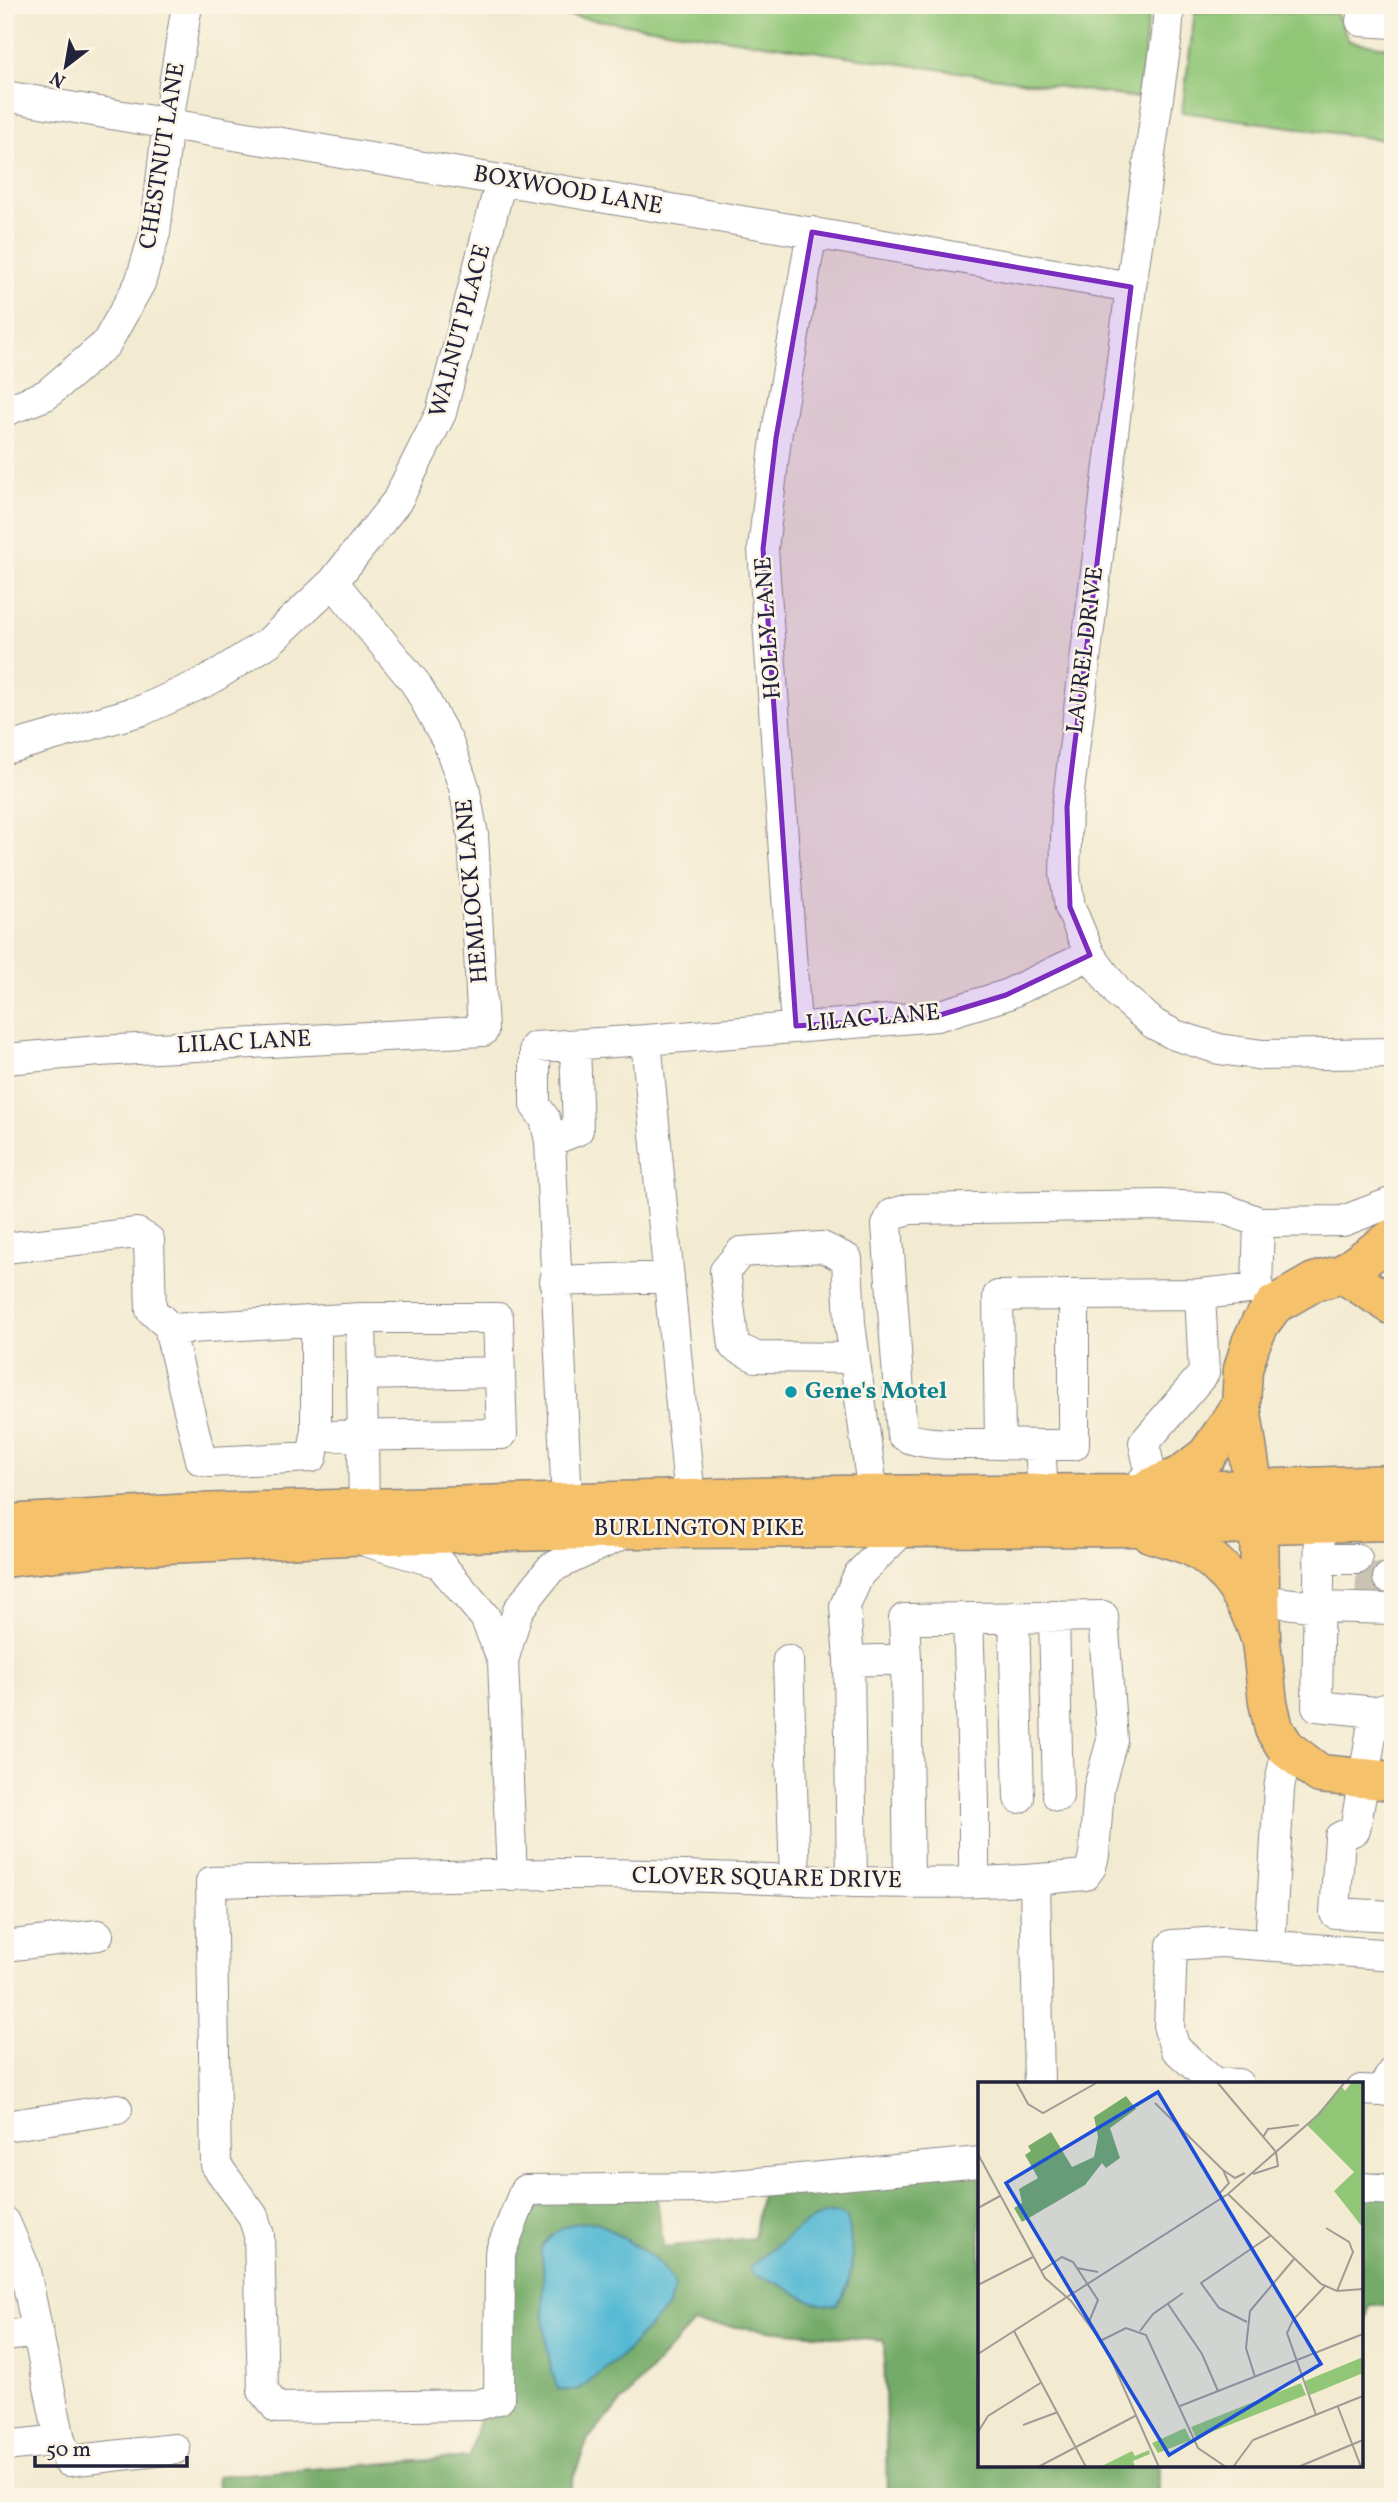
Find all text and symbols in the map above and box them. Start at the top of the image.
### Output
north arrow [32,32,102,102]
street label: CHESTNUT LANE [131,60,195,252]
text: N [45,64,71,94]
street label: BOXWOOD LANE [471,158,665,224]
street label: WALNUT PLACE [422,241,500,421]
street label: HOLLY LANE [747,555,791,701]
street label: LAUREL DRIVE [1059,565,1113,735]
street label: HEMLOCK LANE [448,797,498,985]
street label: LILAC LANE [804,996,942,1042]
street label: LILAC LANE [176,1022,312,1064]
place label: Gene's Motel [805,1375,947,1409]
marker: Gene's Motel [783,1384,799,1400]
street label: BURLINGTON PIKE [593,1512,805,1546]
street label: CLOVER SQUARE DRIVE [632,1860,902,1898]
inset map [978,2082,1363,2467]
scale bar [35,2425,187,2469]
text: 50 m [46,2436,91,2465]

